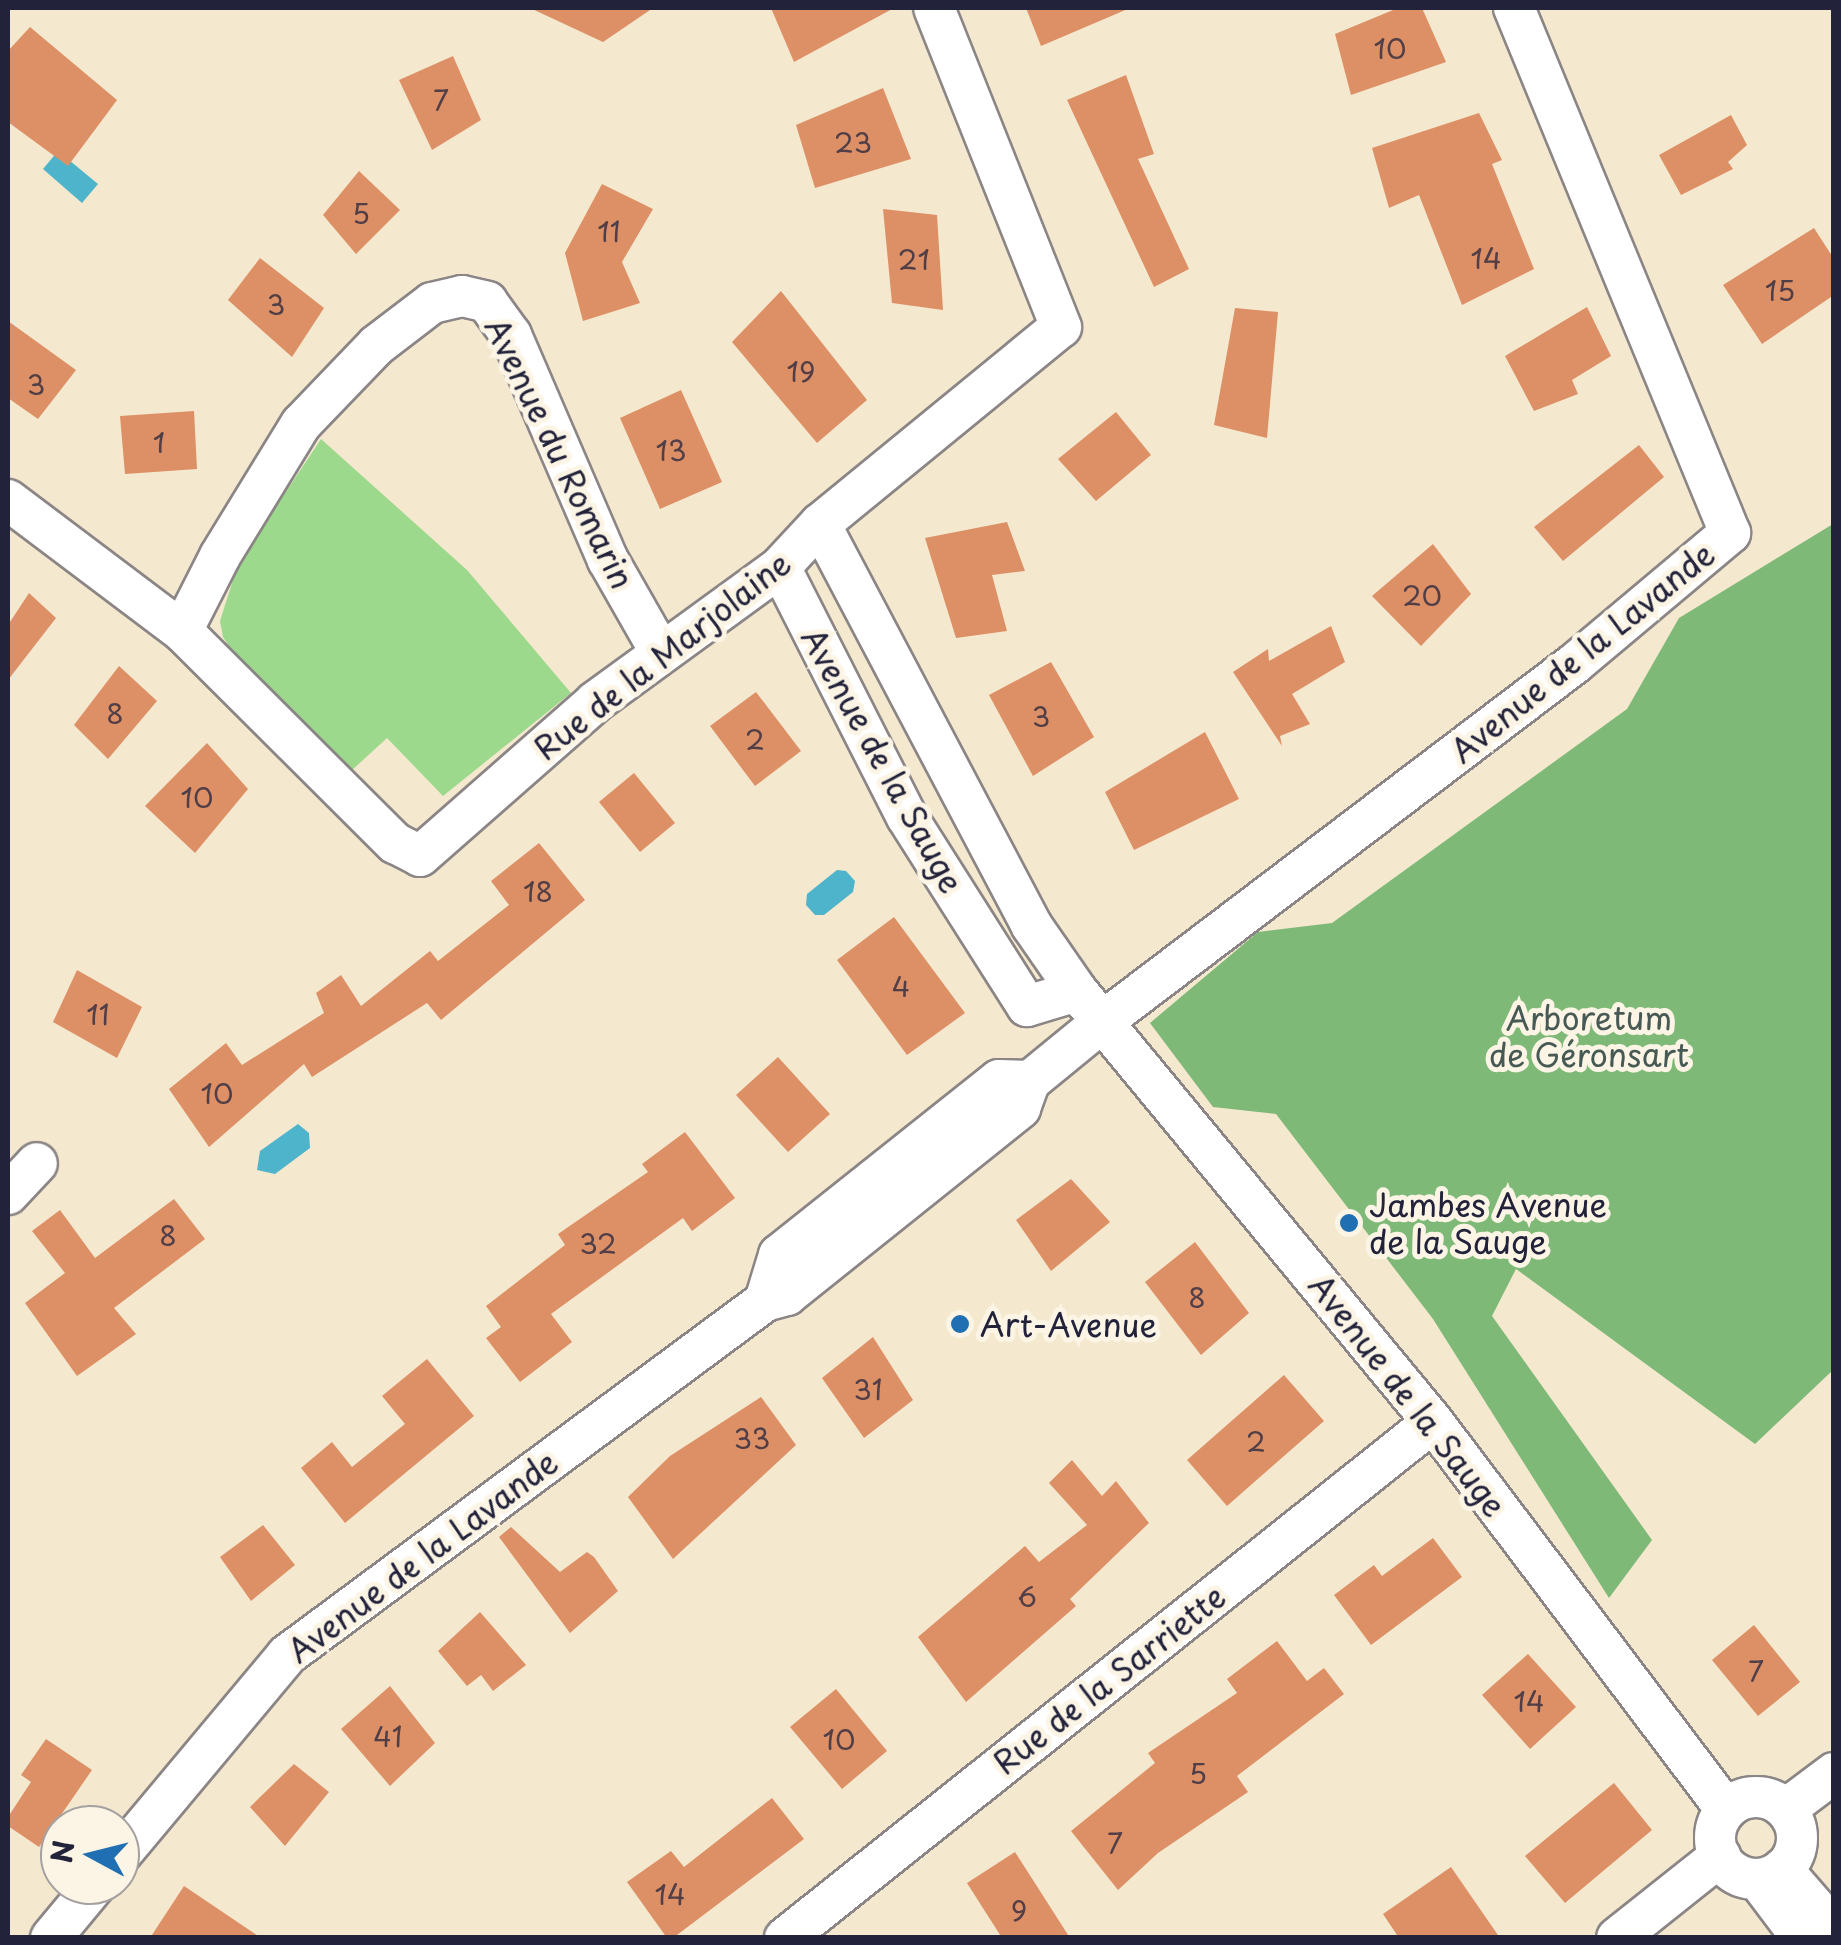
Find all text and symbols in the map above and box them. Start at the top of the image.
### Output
house number: 10 [1373,31,1407,65]
house number: 7 [433,83,449,117]
house number: 23 [834,125,872,159]
house number: 5 [352,196,370,230]
house number: 11 [597,214,621,248]
house number: 14 [1470,241,1502,275]
house number: 21 [898,242,930,276]
house number: 15 [1765,273,1795,307]
house number: 3 [267,287,285,321]
street label: Avenue du Romarin [478,311,642,595]
house number: 19 [787,354,815,388]
house number: 3 [27,367,45,401]
house number: 1 [153,425,165,459]
house number: 13 [655,433,687,467]
street label: Avenue de la Lavande [1442,533,1722,771]
street label: Rue de la Marjolaine [523,541,801,769]
house number: 20 [1402,578,1442,612]
street label: Avenue de la Sauge [794,620,972,900]
house number: 8 [106,696,124,730]
house number: 3 [1032,699,1050,733]
house number: 2 [745,722,765,756]
house number: 10 [180,780,214,814]
house number: 18 [523,874,553,908]
house number: 4 [892,969,910,1003]
house number: 11 [86,997,110,1031]
park label: Arboretum de Géronsart [1487,999,1691,1074]
house number: 10 [200,1076,234,1110]
place label: Jambes Avenue de la Sauge [1369,1186,1608,1261]
marker: Jambes Avenue de la Sauge [1338,1212,1360,1234]
house number: 8 [159,1218,177,1252]
house number: 32 [579,1226,617,1260]
street label: Avenue de la Sauge [1301,1265,1515,1525]
house number: 8 [1188,1280,1206,1314]
place label: Art-Avenue [980,1305,1157,1343]
marker: Art-Avenue [949,1313,971,1335]
house number: 31 [853,1372,883,1406]
house number: 33 [734,1421,770,1455]
house number: 2 [1246,1424,1266,1458]
street label: Avenue de la Lavande [279,1441,565,1671]
street label: Rue de la Sarriette [984,1575,1234,1783]
house number: 6 [1017,1579,1037,1613]
house number: 7 [1748,1654,1764,1688]
house number: 14 [1513,1684,1545,1718]
house number: 41 [373,1719,403,1753]
house number: 10 [822,1722,856,1756]
house number: 5 [1189,1756,1207,1790]
north arrow [40,1805,140,1905]
house number: 7 [1107,1826,1123,1860]
text: N [39,1838,84,1865]
house number: 14 [654,1877,686,1911]
house number: 9 [1011,1893,1027,1927]

